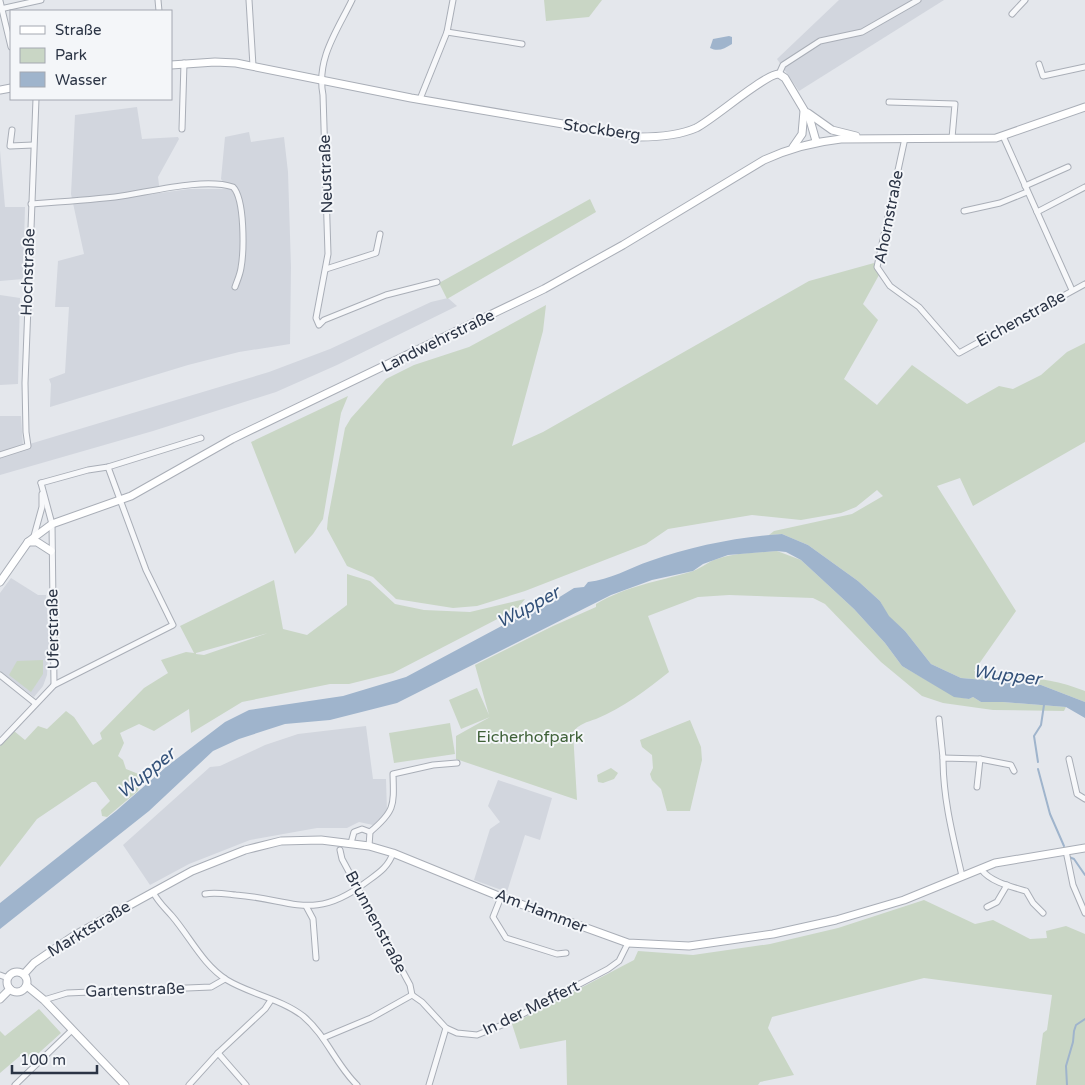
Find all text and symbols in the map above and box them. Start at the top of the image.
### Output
legend [10,10,172,100]
text: Straße [55,21,101,39]
text: Park [55,46,87,64]
text: Wasser [55,71,107,89]
street label: Stockberg [562,115,642,145]
street label: Neustraße [315,134,337,214]
street label: Ahornstraße [870,169,908,265]
street label: Hochstraße [16,228,40,316]
street label: Eichenstraße [973,286,1069,352]
street label: Landwehrstraße [378,305,498,377]
water label: Wupper [493,580,565,633]
street label: Uferstraße [42,589,64,669]
water label: Wupper [972,660,1044,690]
park label: Eicherhofpark [476,727,584,747]
water label: Wupper [113,742,181,803]
street label: Brunnenstraße [341,868,411,976]
street label: Am Hammer [492,884,590,938]
street label: Marktstraße [44,896,134,962]
street label: In der Meffert [479,976,583,1040]
street label: Gartenstraße [85,978,185,1002]
scale bar [12,1042,98,1074]
text: 100 m [20,1051,66,1069]

